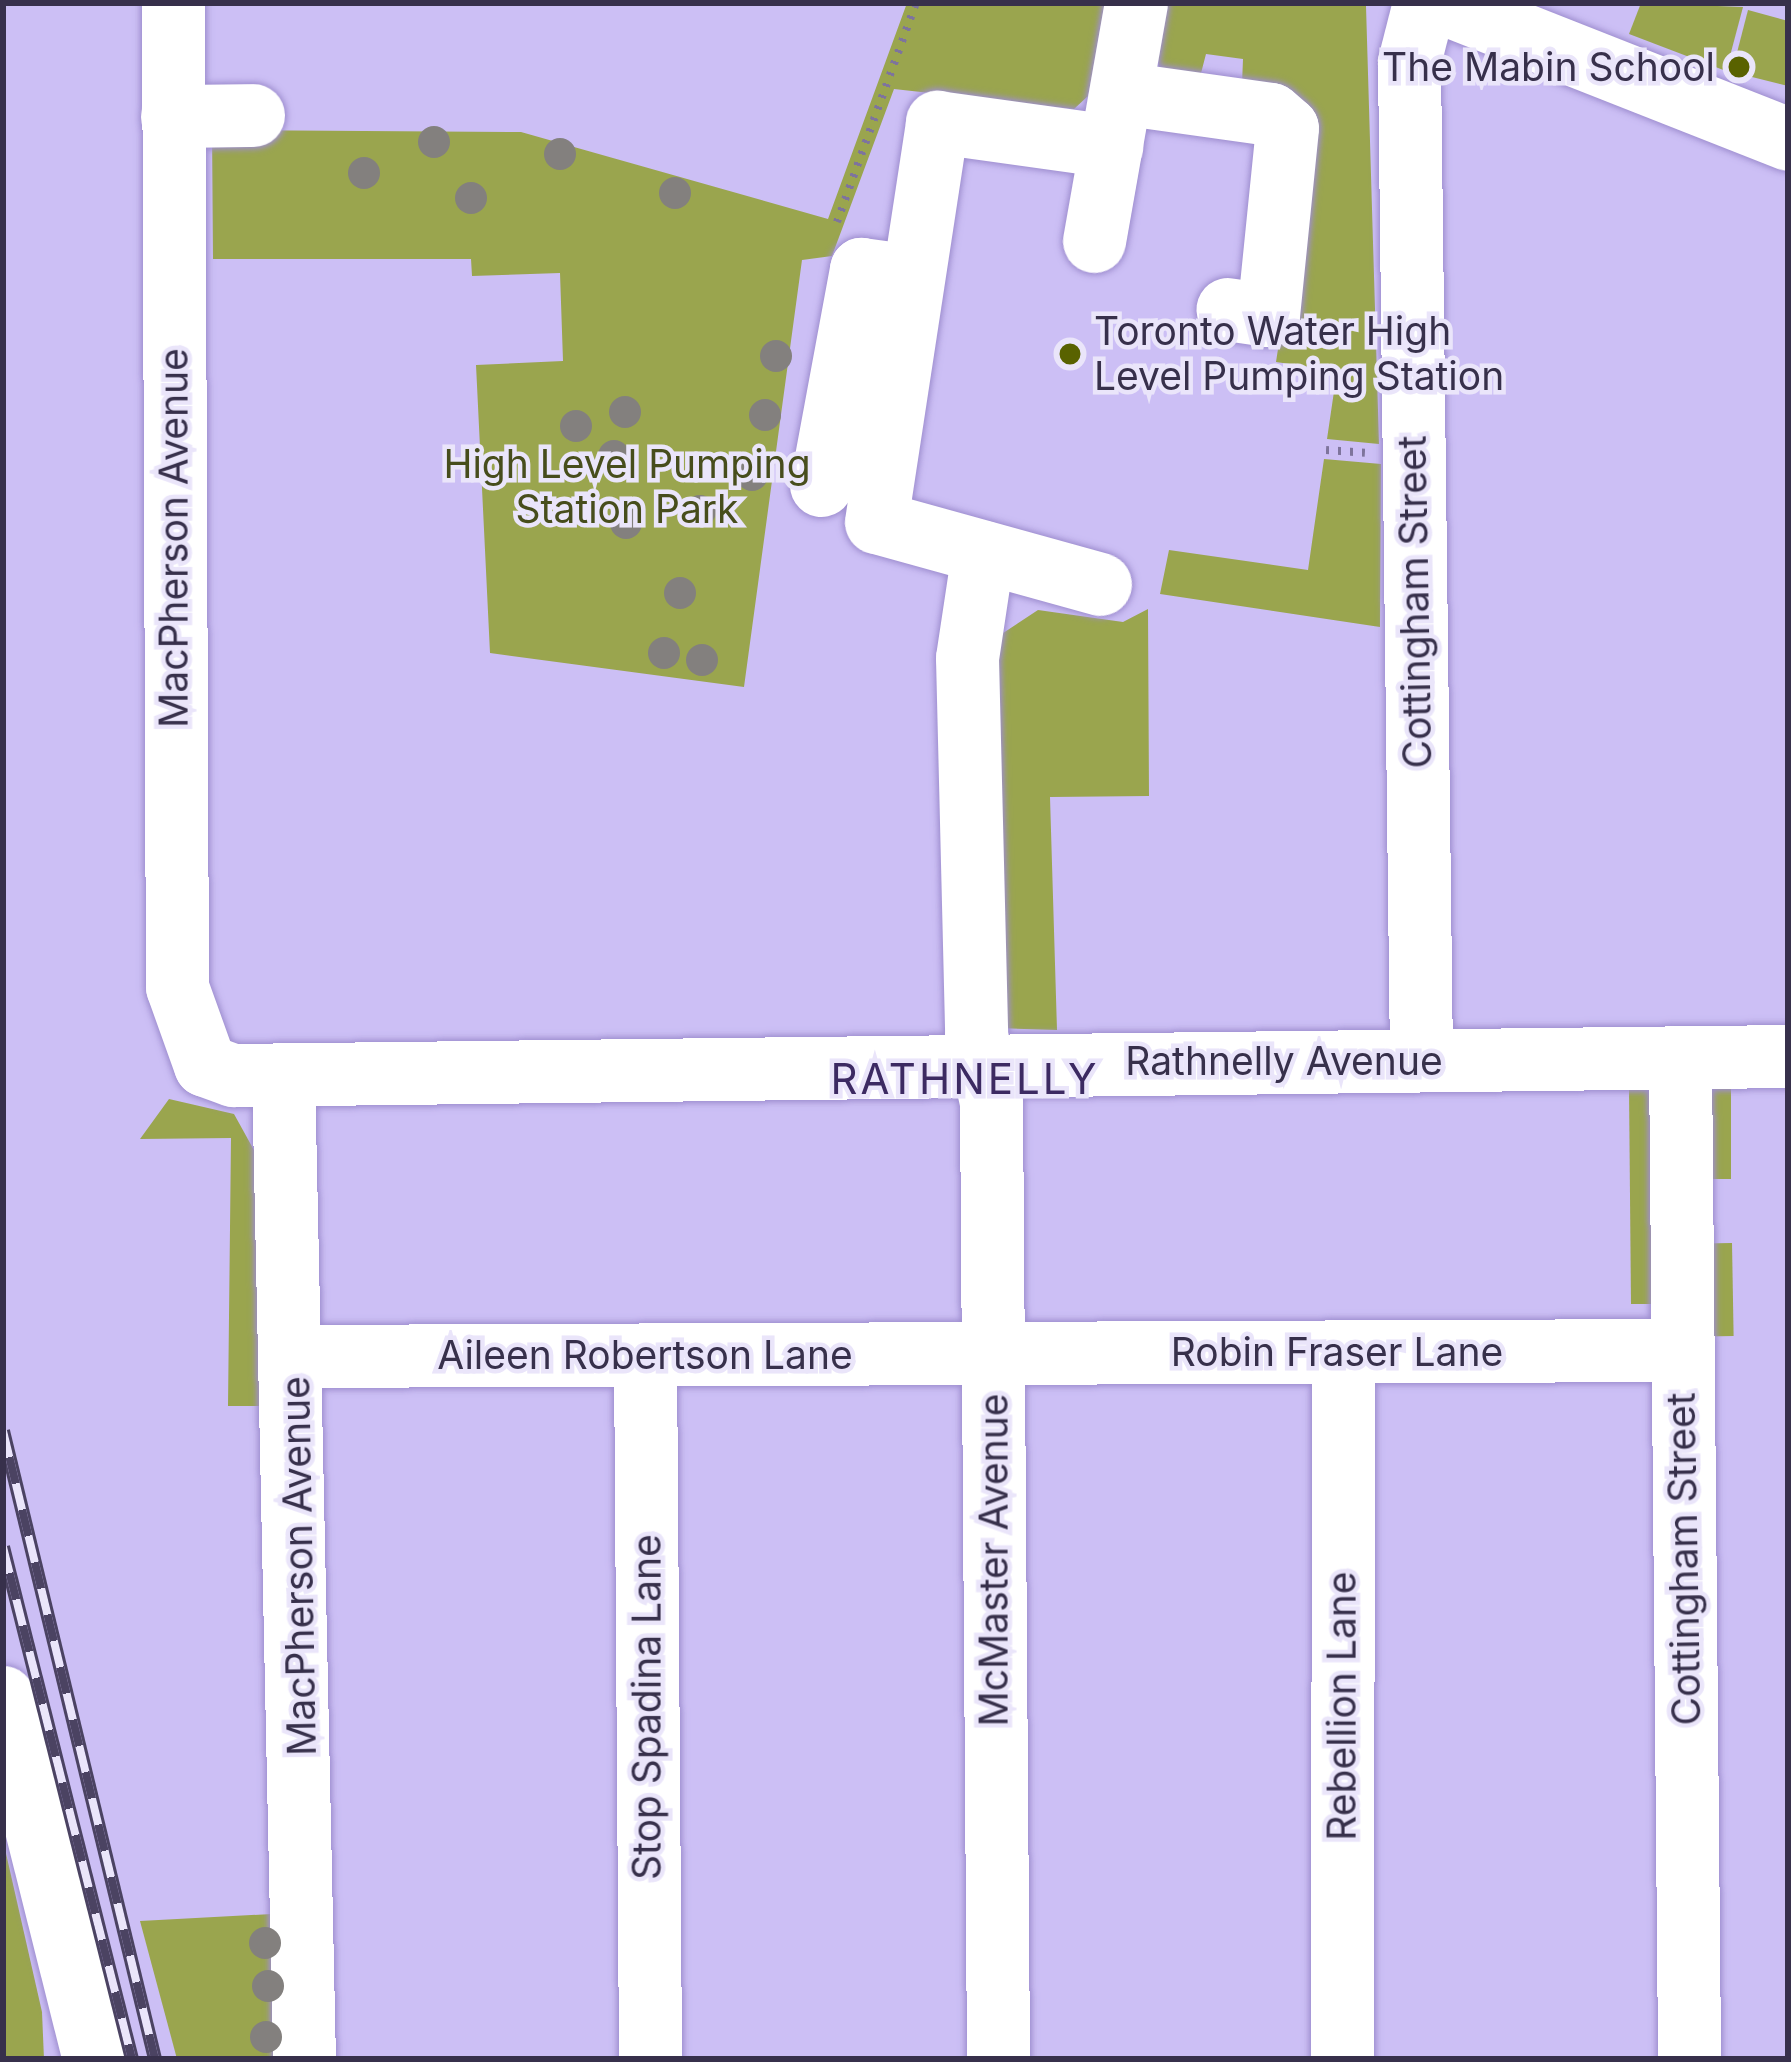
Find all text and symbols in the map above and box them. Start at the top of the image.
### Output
place label: The Mabin School [1382,44,1715,90]
marker: The Mabin School [1726,54,1752,80]
place label: Toronto Water High Level Pumping Station [1094,309,1504,400]
marker: Toronto Water High Level Pumping Station [1057,341,1083,367]
street label: MacPherson Avenue [151,348,197,728]
street label: Cottingham Street [1389,435,1441,769]
park label: High Level Pumping Station Park [443,442,811,533]
street label: Rathnelly Avenue [1125,1038,1443,1084]
district label: RATHNELLY [830,1054,1100,1104]
street label: Robin Fraser Lane [1171,1329,1503,1375]
street label: Aileen Robertson Lane [437,1332,853,1378]
street label: MacPherson Avenue [272,1376,326,1756]
street label: Cottingham Street [1658,1392,1710,1726]
street label: McMaster Avenue [971,1394,1017,1726]
street label: Stop Spadina Lane [624,1534,670,1880]
street label: Rebellion Lane [1319,1571,1365,1841]

